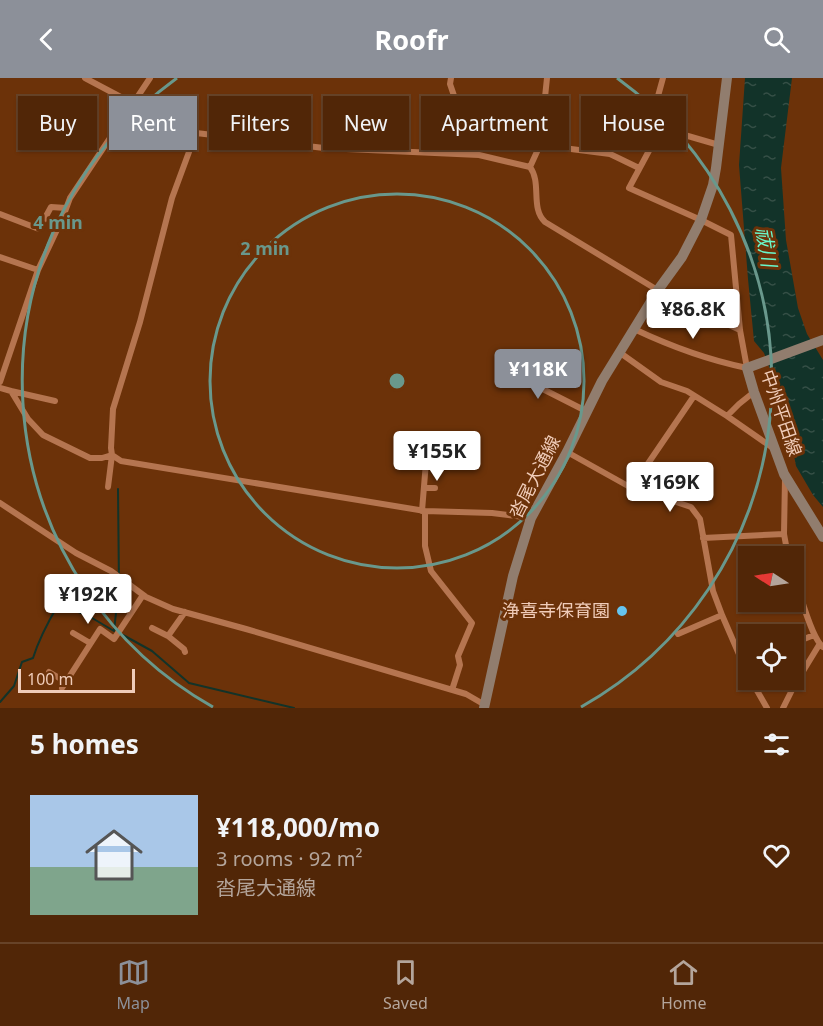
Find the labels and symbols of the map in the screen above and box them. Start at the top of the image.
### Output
text: 4 min [33,210,83,234]
water label: 祓川 [750,225,784,271]
text: 2 min [240,236,290,260]
pin: ¥86.8K [644,289,742,340]
pin: ¥118K [496,349,580,400]
street label: 中州平田線 [756,366,808,459]
centre of rings [387,371,407,391]
pin: ¥155K [395,431,479,482]
street label: 沓尾大通線 [503,431,565,522]
pin: ¥169K [628,462,712,513]
north arrow [738,546,804,612]
pin: ¥192K [46,574,130,625]
place label: 浄喜寺保育園 [502,598,610,622]
marker: 浄喜寺保育園 [615,604,629,618]
scale bar [18,666,135,694]

